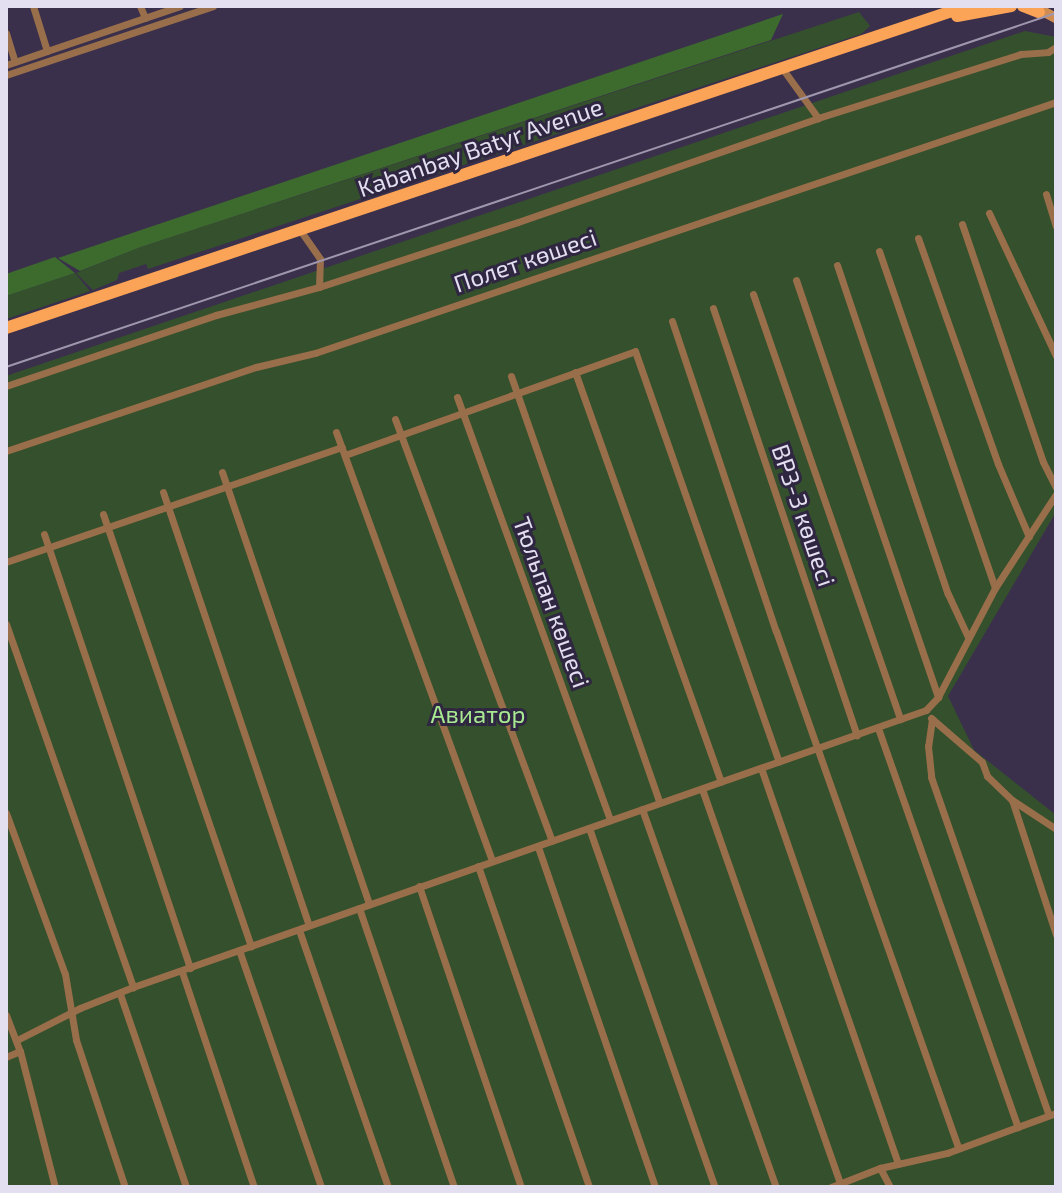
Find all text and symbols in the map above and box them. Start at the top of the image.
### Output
street label: Kabanbay Batyr Avenue [353,91,607,203]
street label: Полет көшесі [450,222,600,298]
street label: ВРЗ-3 көшесі [766,440,842,590]
street label: Тюльпан көшесі [508,513,596,691]
park label: Авиатор [431,700,525,728]

